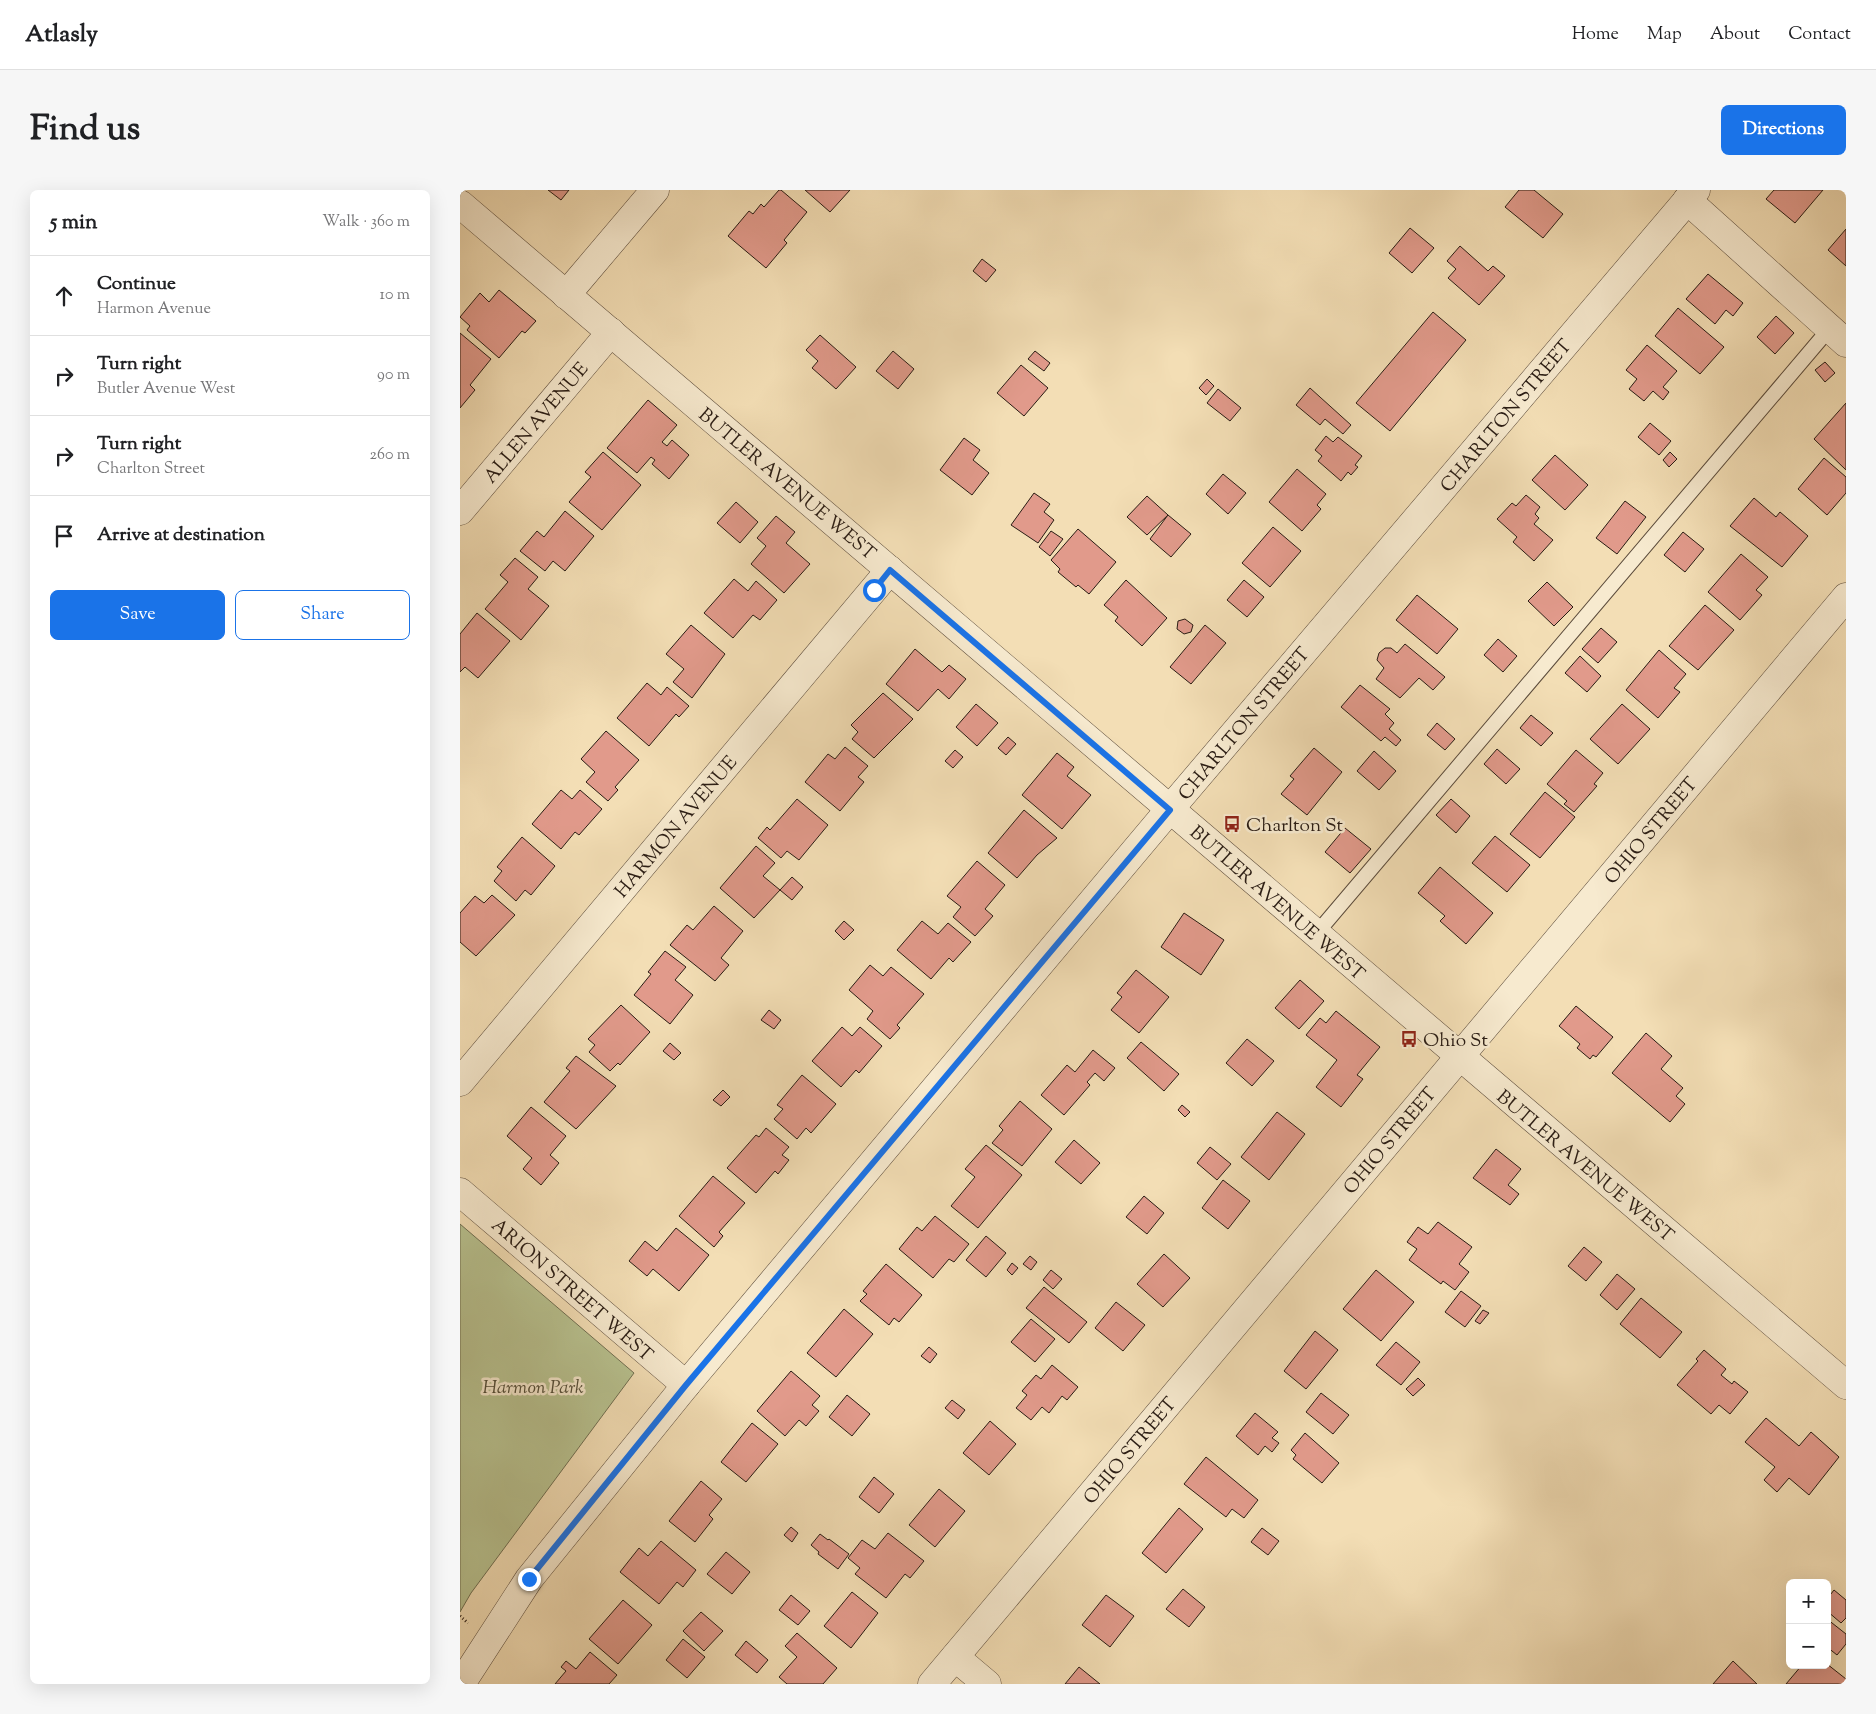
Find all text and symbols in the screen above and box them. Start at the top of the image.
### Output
text: Atlasly [25,18,98,52]
text: Home [1572,22,1619,48]
text: Map [1647,22,1682,48]
text: About [1710,22,1760,48]
text: Contact [1788,22,1851,48]
text: Find us [30,105,140,156]
button: Directions [1721,105,1846,155]
text: 5 min [50,208,97,238]
text: Walk · 360 m [322,211,410,234]
text: Continue [97,271,176,298]
icon: ahead [50,282,78,310]
text: 10 m [380,284,410,307]
text: Harmon Avenue [97,298,211,321]
street label: CHARLTON STREET [1435,334,1579,499]
text: Turn right [97,351,181,378]
street label: ALLEN AVENUE [478,357,596,490]
icon: right [50,362,78,390]
text: 90 m [377,364,410,387]
text: Butler Avenue West [97,378,235,401]
street label: BUTLER AVENUE WEST [692,402,881,567]
text: Turn right [97,431,181,458]
icon: right [50,442,78,470]
text: 260 m [369,444,410,467]
text: Charlton Street [97,458,205,481]
icon: arrive [50,522,78,550]
text: Arrive at destination [97,522,265,549]
route start [863,579,886,602]
button: Save [50,590,225,640]
button: Share [235,590,410,640]
street label: CHARLTON STREET [1173,642,1317,807]
street label: HARMON AVENUE [609,750,745,904]
street label: OHIO STREET [1599,772,1705,891]
place label: Charlton St [1246,813,1344,840]
bus stop icon: Charlton St [1222,814,1242,834]
street label: BUTLER AVENUE WEST [1183,820,1370,988]
place label: Ohio St [1423,1028,1488,1055]
bus stop icon: Ohio St [1399,1029,1419,1049]
street label: OHIO STREET [1338,1082,1444,1201]
street label: BUTLER AVENUE WEST [1490,1084,1679,1249]
street label: ARION STREET WEST [485,1213,658,1369]
park label: Harmon Park [482,1375,584,1402]
street label: OHIO STREET [1078,1392,1184,1511]
route end [518,1568,541,1591]
map controls [1786,1579,1831,1669]
button: + [1786,1579,1831,1624]
button: − [1786,1624,1831,1669]

